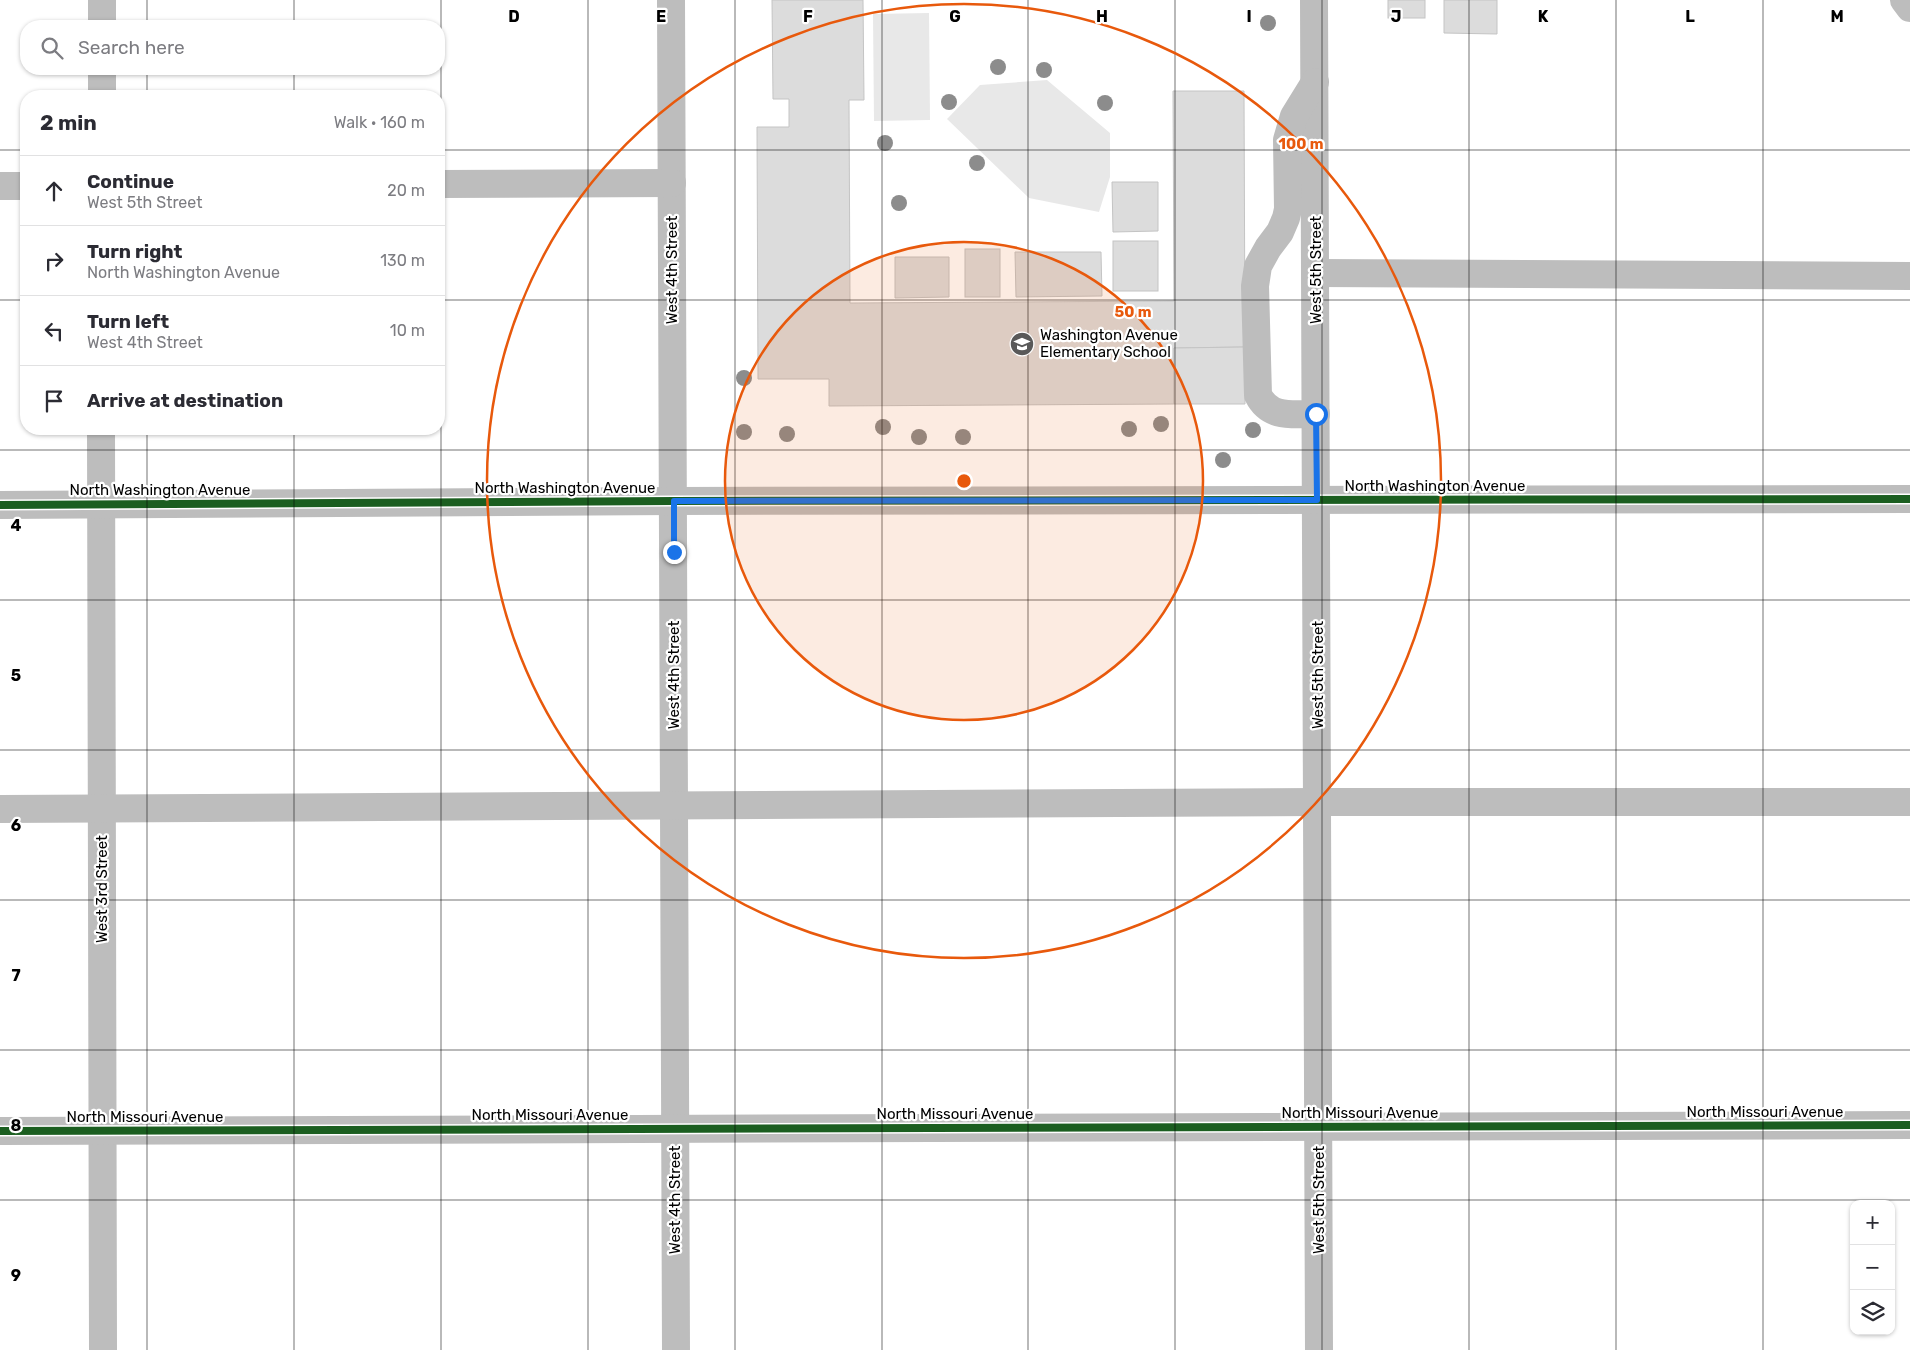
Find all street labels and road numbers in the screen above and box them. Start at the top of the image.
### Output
street label: West 4th Street [663,216,681,324]
street label: West 5th Street [1307,216,1325,324]
street label: North Washington Avenue [1345,477,1525,495]
street label: North Washington Avenue [475,479,655,497]
street label: North Washington Avenue [70,481,250,499]
street label: West 4th Street [665,621,683,729]
street label: West 5th Street [1309,621,1327,729]
street label: West 3rd Street [93,835,111,943]
street label: North Missouri Avenue [1686,1103,1844,1121]
street label: North Missouri Avenue [1281,1104,1439,1122]
street label: North Missouri Avenue [876,1105,1034,1123]
street label: North Missouri Avenue [471,1106,629,1124]
street label: North Missouri Avenue [66,1108,224,1126]
street label: West 4th Street [666,1146,684,1254]
street label: West 5th Street [1310,1146,1328,1254]

